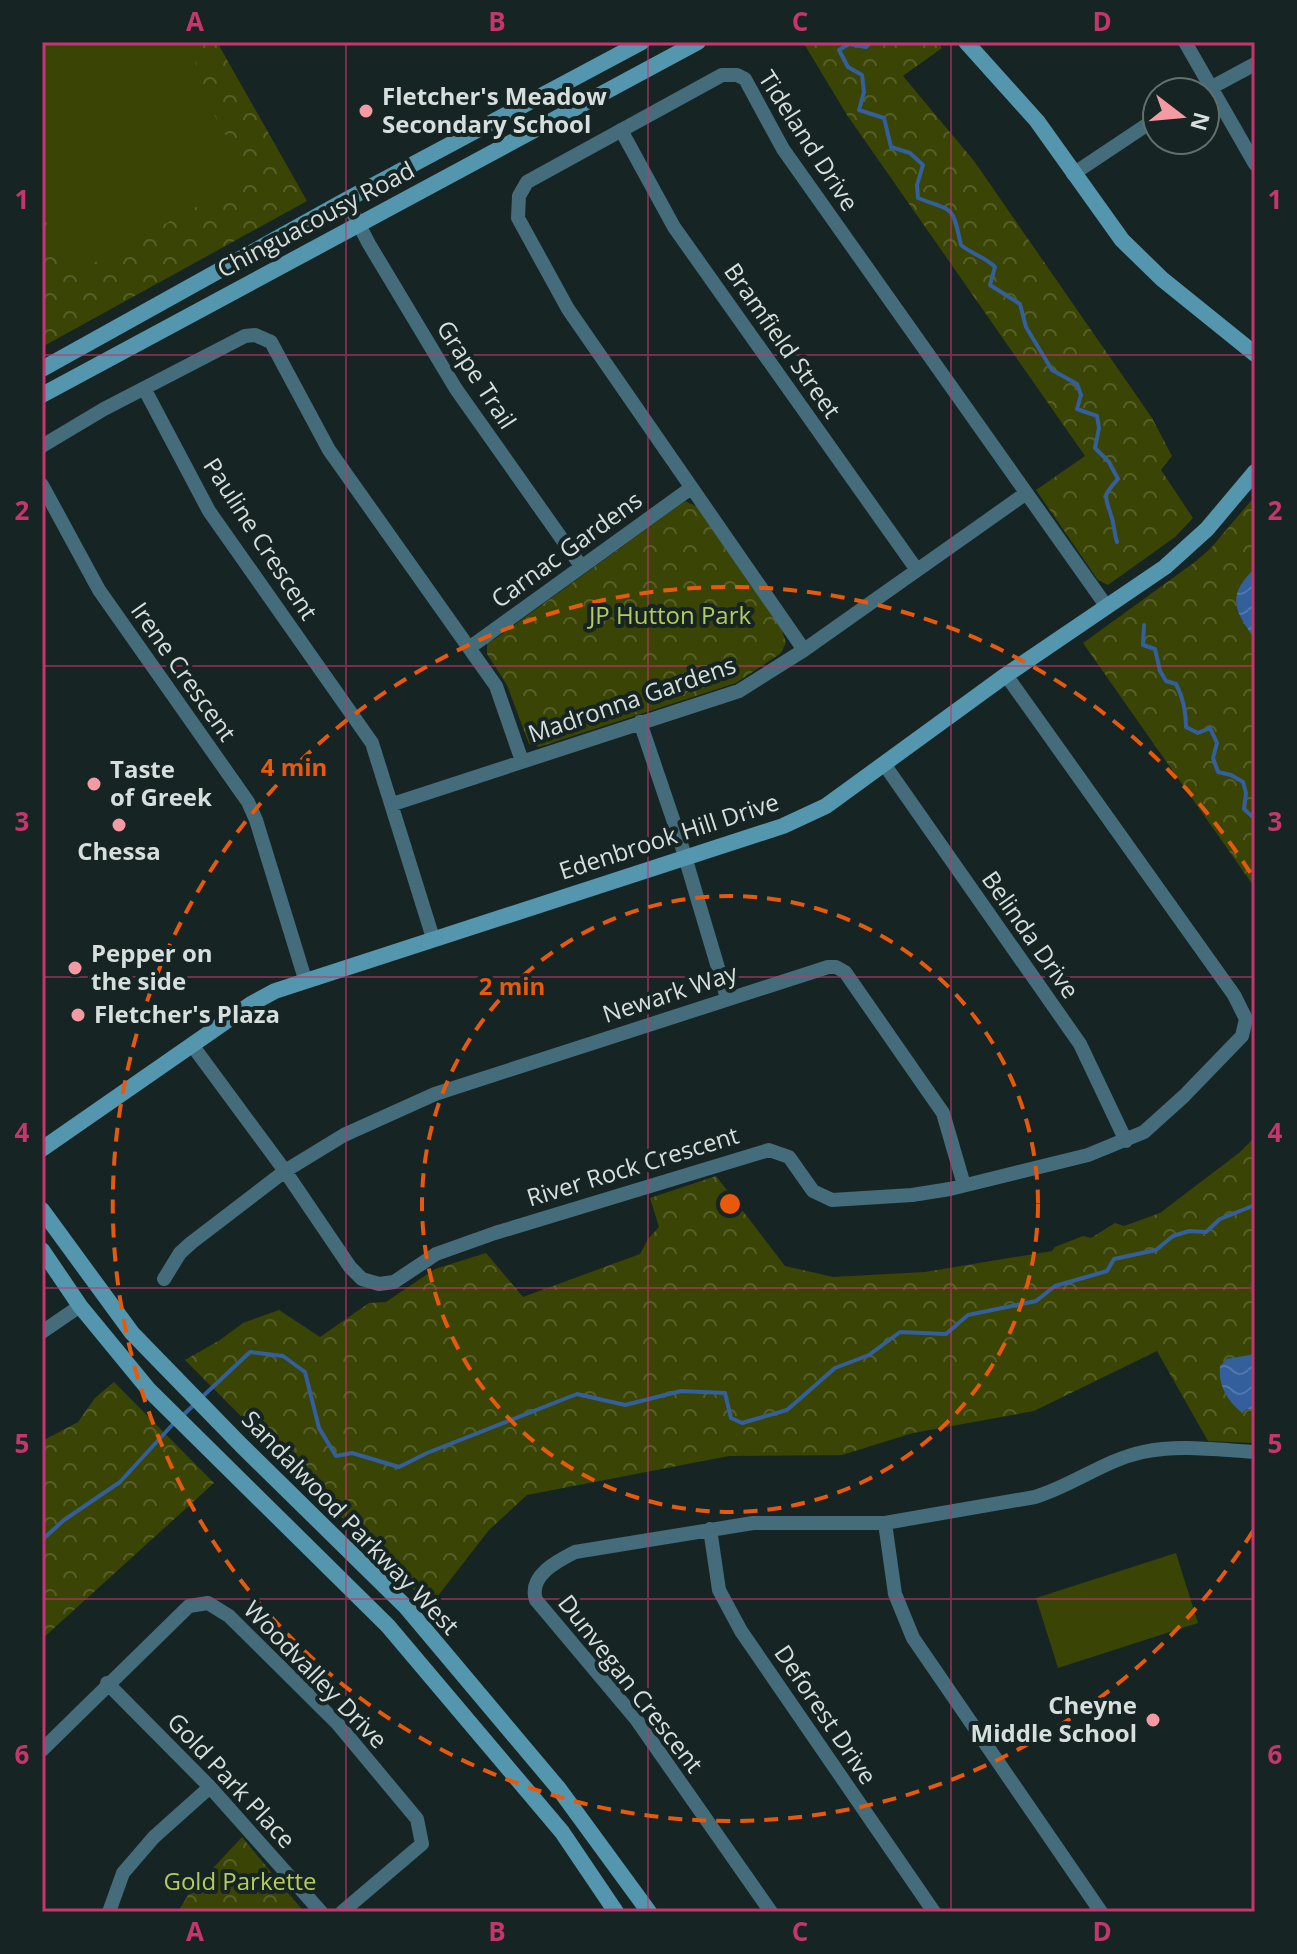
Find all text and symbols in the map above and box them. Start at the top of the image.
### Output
text: A [186,3,204,39]
text: B [488,3,506,39]
text: C [792,3,808,39]
text: D [1092,3,1112,39]
street label: Tideland Drive [752,64,867,217]
north arrow [1141,76,1221,156]
place label: Fletcher's Meadow Secondary School [382,79,607,140]
marker: Fletcher's Meadow Secondary School [357,102,375,120]
text: N [1184,109,1218,135]
street label: Chinguacousy Road [211,153,420,285]
text: 1 [15,181,29,217]
text: 1 [1268,181,1282,217]
street label: Bramfield Street [717,256,849,424]
street label: Grape Trail [430,313,525,435]
street label: Pauline Crescent [196,451,326,626]
street label: Carnac Gardens [484,483,648,615]
text: 2 [15,492,30,528]
text: 2 [1268,492,1283,528]
street label: Irene Crescent [124,595,244,747]
park label: JP Hutton Park [587,598,751,631]
street label: Madronna Gardens [523,648,740,750]
text: 4 min [261,750,327,783]
place label: Taste of Greek [110,752,212,813]
marker: Taste of Greek [85,775,103,793]
street label: Edenbrook Hill Drive [554,784,783,887]
text: 3 [15,803,29,839]
text: 3 [1268,803,1282,839]
marker: Chessa [110,816,128,834]
place label: Chessa [77,834,161,867]
street label: Belinda Drive [975,864,1087,1005]
place label: Pepper on the side [91,936,213,997]
street label: Newark Way [598,955,742,1030]
marker: Pepper on the side [66,959,84,977]
text: 2 min [479,969,545,1002]
place label: Fletcher's Plaza [94,997,280,1030]
marker: Fletcher's Plaza [69,1006,87,1024]
text: 4 [15,1114,30,1150]
text: 4 [1268,1114,1283,1150]
street label: River Rock Crescent [523,1118,743,1214]
centre of rings [716,1190,744,1218]
street label: Sandalwood Parkway West [235,1403,467,1641]
text: 5 [15,1425,29,1461]
text: 5 [1268,1425,1282,1461]
street label: Dunvegan Crescent [551,1587,711,1779]
street label: Woodvalley Drive [237,1593,395,1755]
street label: Deforest Drive [767,1638,885,1790]
place label: Cheyne Middle School [971,1688,1137,1749]
street label: Gold Park Place [161,1705,304,1855]
marker: Cheyne Middle School [1144,1711,1162,1729]
text: 6 [15,1736,30,1772]
text: 6 [1268,1736,1283,1772]
park label: Gold Parkette [163,1864,317,1897]
text: A [186,1913,204,1949]
text: B [488,1913,506,1949]
text: C [792,1913,808,1949]
text: D [1092,1913,1112,1949]

